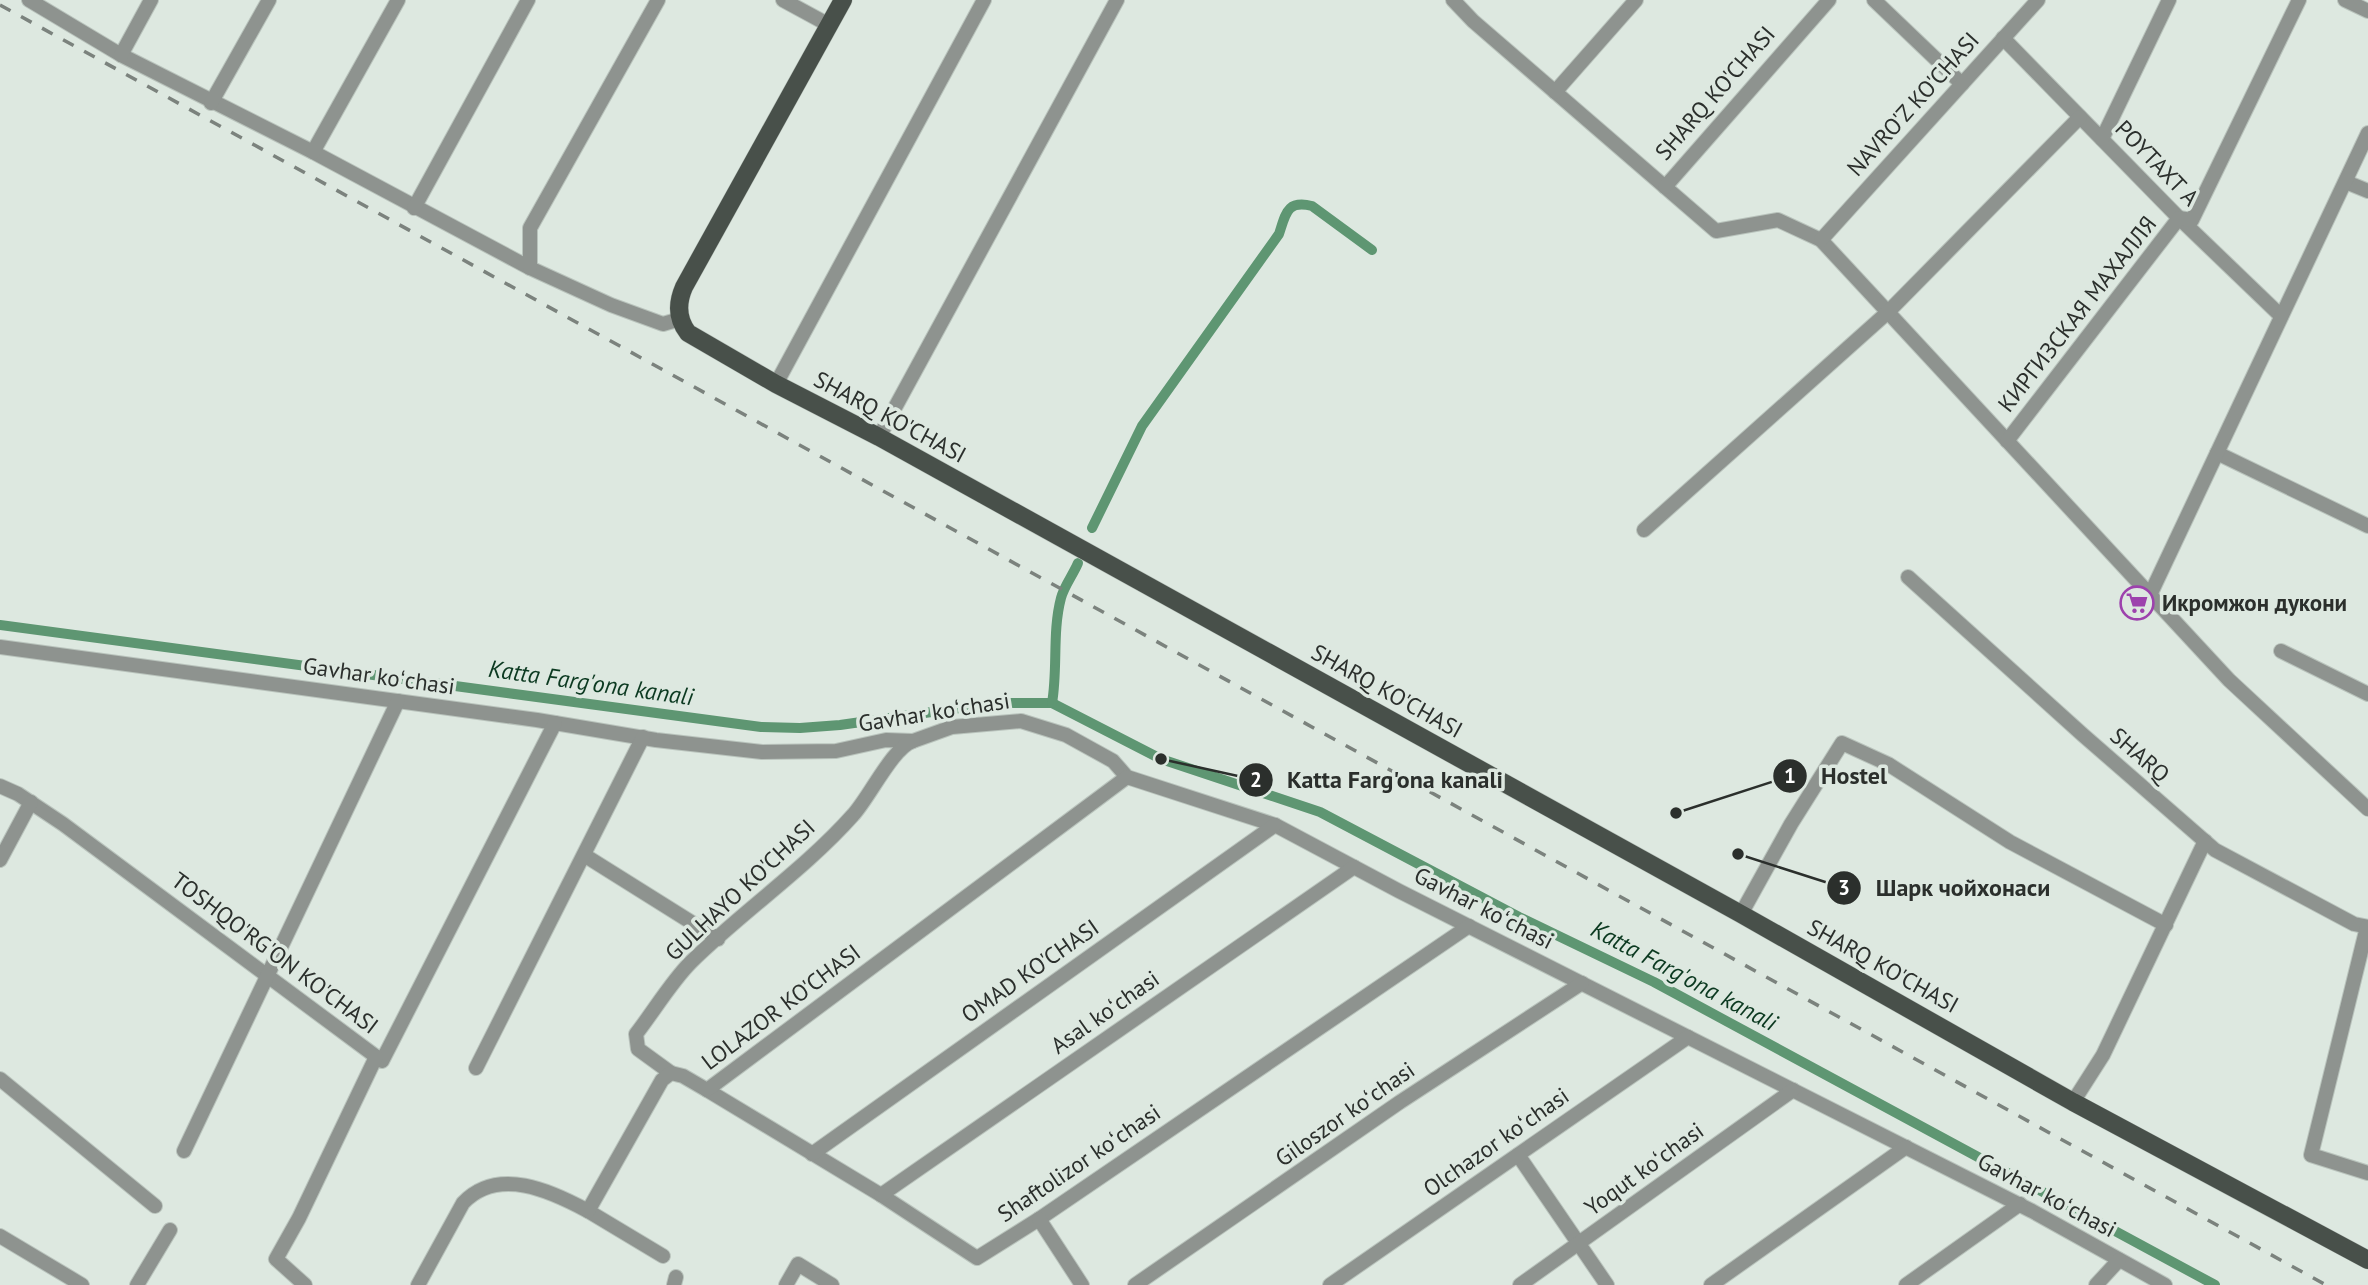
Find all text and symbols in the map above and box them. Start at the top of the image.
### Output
street label: SHARQ KO'CHASI [1648,20,1781,166]
street label: NAVRO'Z KO'CHASI [1840,26,1985,182]
street label: POYTAXT A [2109,114,2206,212]
street label: КИРГИЗСКАЯ МАХАЛЛЯ [1991,210,2162,418]
street label: SHARQ KO'CHASI [809,364,971,469]
supermarket icon: Икромжон дукони [2118,584,2156,622]
place label: Икромжон дукони [2162,588,2347,617]
street label: SHARQ KO'CHASI [1307,637,1468,744]
street label: Gavhar koʻchasi [301,651,457,701]
water label: Katta Farg'ona kanali [487,653,696,712]
street label: Gavhar koʻchasi [856,685,1012,738]
street label: SHARQ [2105,721,2177,789]
callout: Hostel [1772,753,1902,798]
callout: Katta Farg'ona kanali [1238,758,1517,803]
text: Hostel [1821,760,1888,791]
text: 1 [1784,762,1796,789]
text: Katta Farg'ona kanali [1287,764,1503,795]
text: 2 [1250,766,1262,793]
street label: GULHAYO KO'CHASI [659,813,821,967]
street label: Gavhar koʻchasi [1410,860,1559,955]
street label: TOSHQO'RG'ON KO'CHASI [166,865,384,1040]
callout: Шарк чойхонаси [1826,865,2064,910]
text: Шарк чойхонаси [1876,872,2050,903]
text: 3 [1838,874,1850,901]
street label: OMAD KO'CHASI [955,912,1104,1029]
street label: SHARQ KO'CHASI [1803,912,1964,1019]
water label: Katta Farg'ona kanali [1586,913,1783,1038]
street label: LOLAZOR KO'CHASI [695,937,866,1076]
street label: Asal koʻchasi [1045,964,1165,1060]
street label: Giloszor koʻchasi [1269,1055,1420,1172]
street label: Olchazor koʻchasi [1417,1081,1574,1203]
street label: Shaftolizor koʻchasi [992,1097,1166,1228]
street label: Yoqut koʻchasi [1578,1116,1709,1222]
street label: Gavhar koʻchasi [1973,1146,2122,1243]

